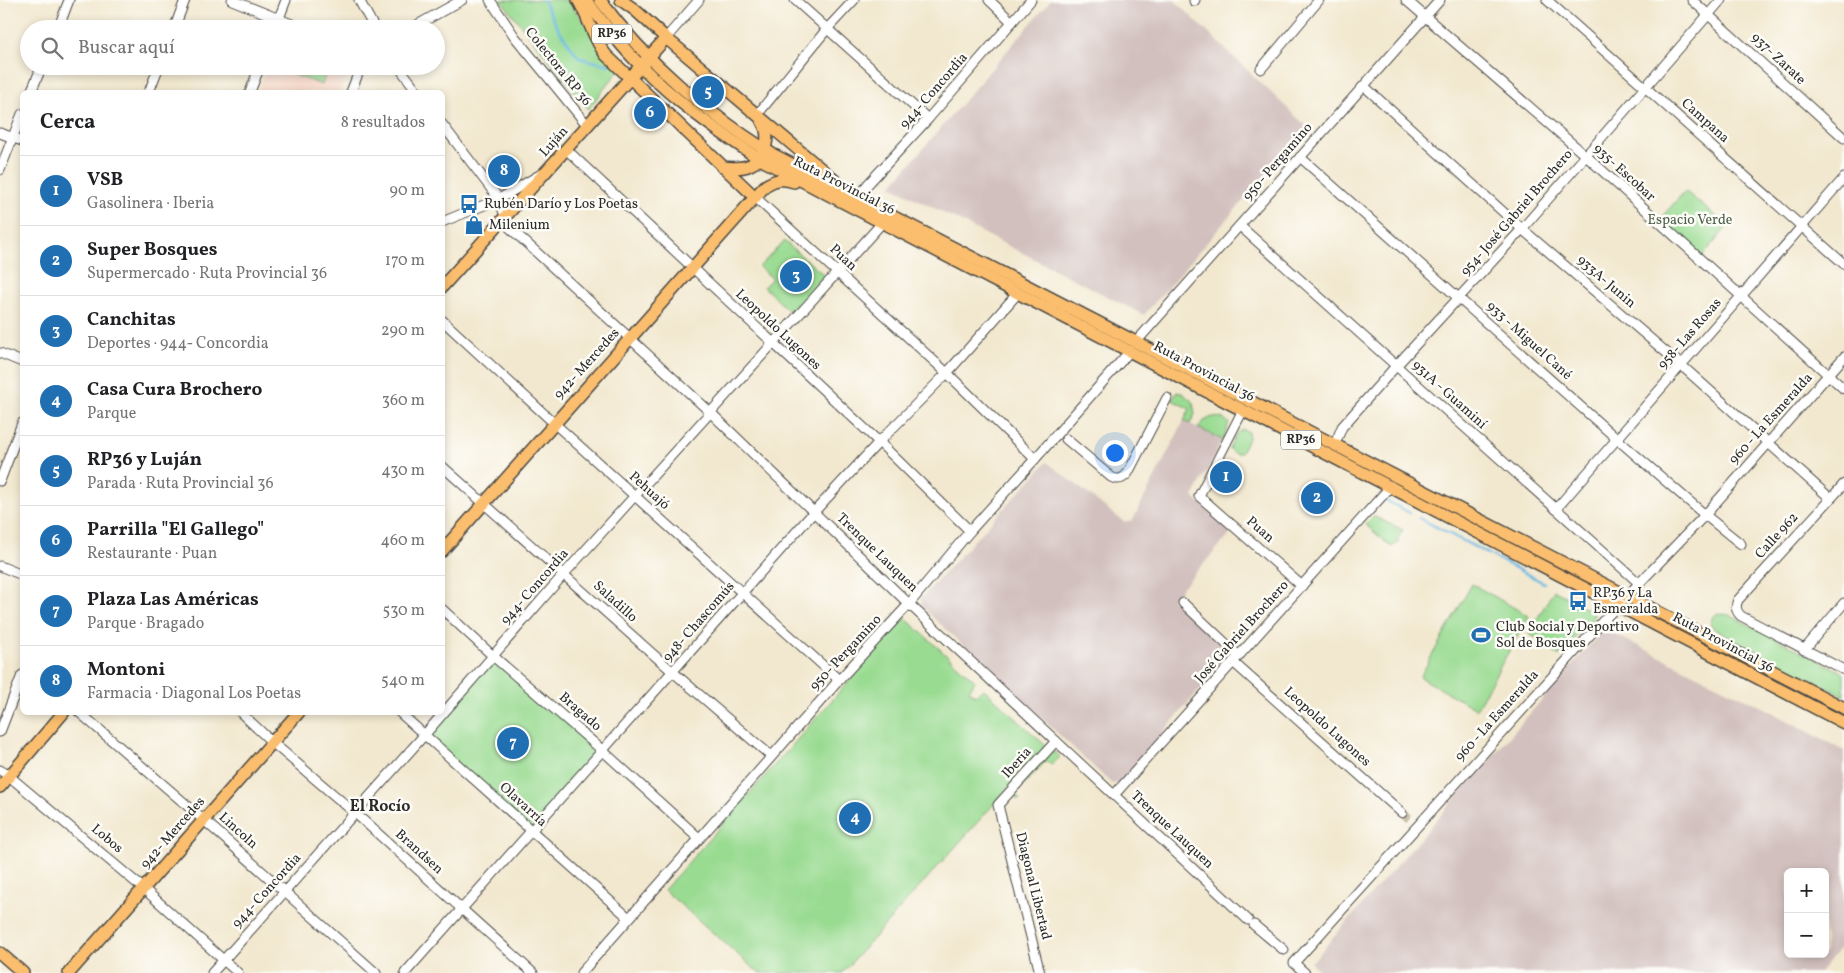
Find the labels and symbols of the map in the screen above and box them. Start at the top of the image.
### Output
street label: Colectora RP 36 [520,24,596,110]
road number: RP36 [592,24,632,44]
street label: 937- Zarate [1746,29,1810,90]
street label: 944- Concordia [896,49,972,133]
pin: 5 [692,73,724,111]
pin: 6 [634,94,666,132]
street label: Campana [1677,94,1733,148]
street label: 950- Pergamino [1239,119,1317,205]
street label: Luján [535,123,573,161]
street label: 935- Escobar [1589,140,1659,206]
street label: 954- José Gabriel Brochero [1457,146,1577,280]
pin: 8 [488,152,520,190]
street label: Ruta Provincial 36 [790,152,898,220]
bus stop icon: Rubén Darío y Los Poetas [458,193,480,215]
place label: Rubén Darío y Los Poetas [484,195,638,214]
park label: Espacio Verde [1647,211,1733,230]
shop icon: Milenium [463,214,485,236]
place label: Milenium [489,216,550,235]
street label: Puan [825,240,861,276]
street label: 933A- Junin [1573,251,1639,313]
pin: 3 [780,257,812,295]
street label: Leopoldo Lugones [731,285,825,375]
street label: 958- Las Rosas [1654,294,1726,374]
street label: 933 - Miguel Cané [1482,297,1576,385]
street label: 942- Mercedes [550,324,624,404]
street label: Ruta Provincial 36 [1150,337,1258,407]
street label: 931A - Guaminí [1407,356,1491,434]
street label: 960 - La Esmeralda [1725,369,1817,469]
road number: RP36 [1281,430,1321,450]
your location [1102,440,1128,466]
pin: 1 [1210,458,1242,496]
street label: Pehuajó [624,468,674,514]
pin: 2 [1301,479,1333,517]
street label: Trenque Lauquen [832,509,922,597]
street label: Calle 962 [1751,509,1803,563]
street label: Puan [1242,513,1278,547]
street label: 944- Concordia [497,545,573,629]
street label: José Gabriel Brochero [1191,576,1293,688]
street label: Saladillo [589,577,641,627]
street label: 948- Chascomús [659,578,739,666]
place label: RP36 y La Esmeralda [1593,584,1658,619]
bus stop icon: RP36 y La Esmeralda [1567,590,1589,612]
street label: Ruta Provincial 36 [1669,608,1777,678]
street label: 950- Pergamino [806,611,886,695]
place label: Club Social y Deportivo Sol de Bosques [1496,618,1639,653]
sports icon: Club Social y Deportivo Sol de Bosques [1470,624,1492,646]
street label: 960 - La Esmeralda [1451,666,1543,766]
street label: Leopoldo Lugones [1279,683,1375,771]
street label: Bragado [555,688,605,736]
pin: 7 [497,724,529,762]
street label: Iberia [998,743,1036,783]
street label: Olavarría [495,778,551,832]
street label: Trenque Lauquen [1126,787,1218,873]
street label: 942- Mercedes [136,793,210,873]
district label: El Rocío [350,796,410,818]
pin: 4 [839,799,871,837]
street label: Lincoln [214,808,262,854]
street label: Lobos [87,820,127,858]
street label: Brandsen [391,825,447,879]
street label: Diagonal Libertad [1010,830,1056,942]
street label: 944- Concordia [228,849,306,933]

